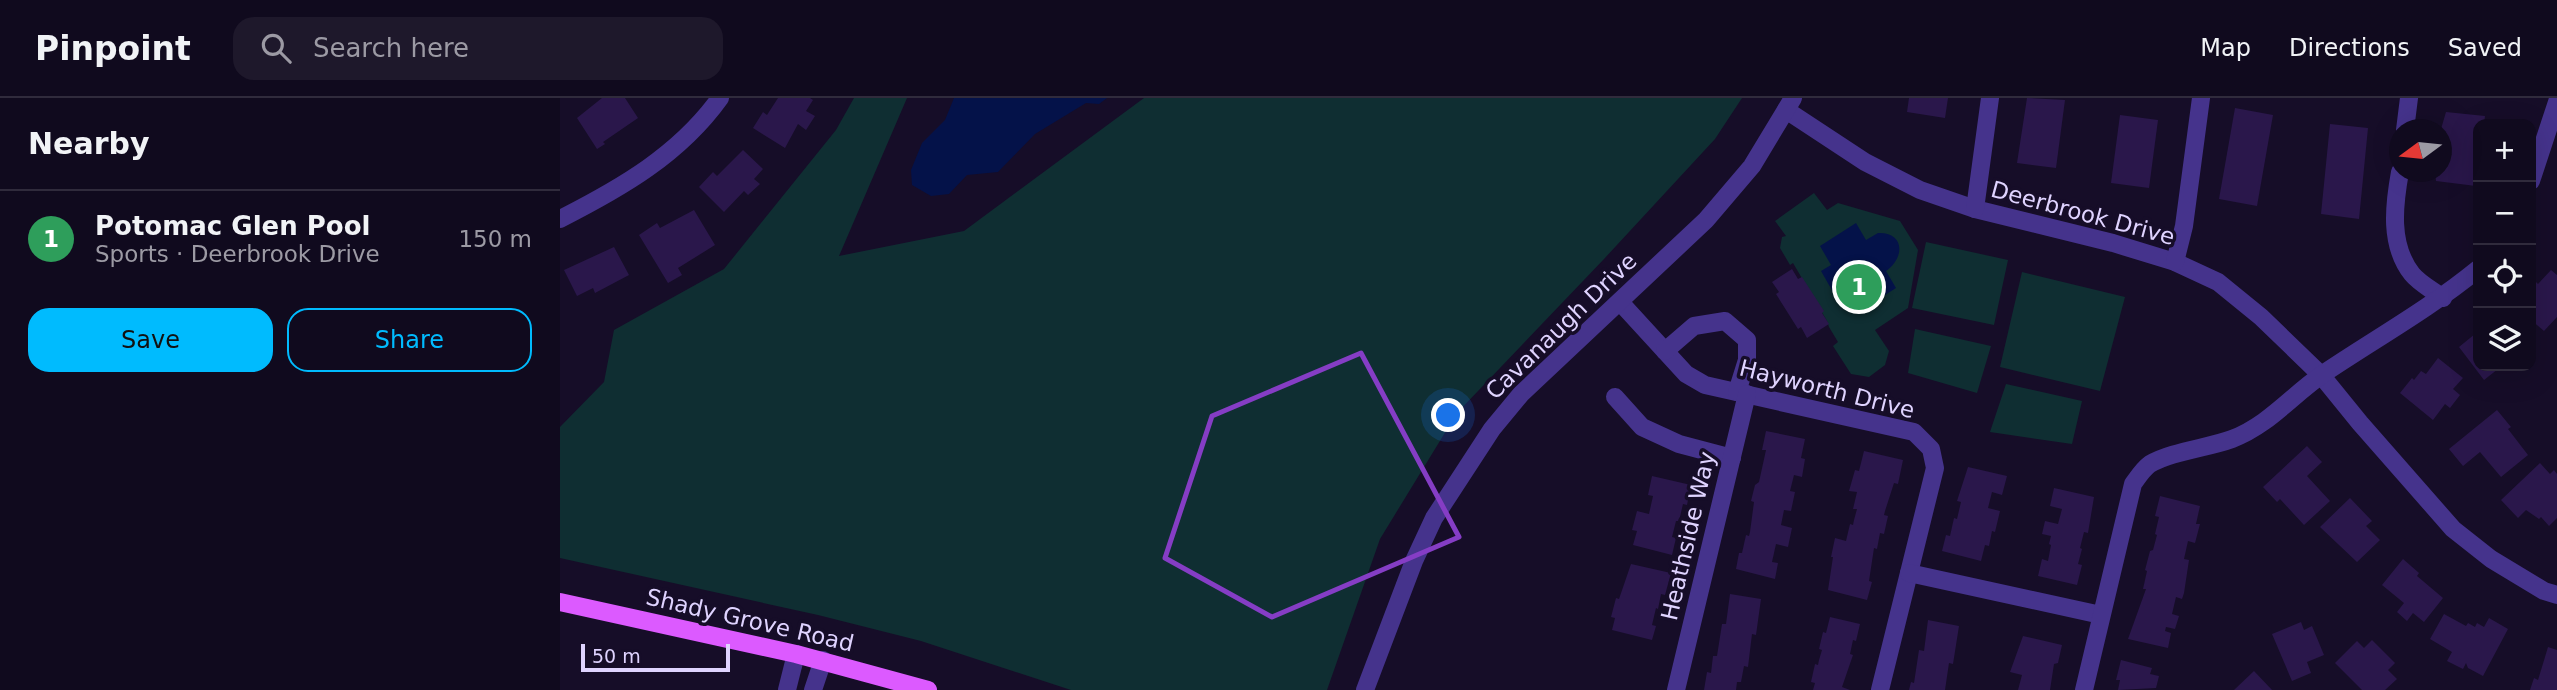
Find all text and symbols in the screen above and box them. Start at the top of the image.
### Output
search box [233,17,723,80]
text: Pinpoint [35,29,191,68]
icon: search [257,29,295,67]
text: Search here [313,33,469,63]
text: Map [2200,34,2251,62]
text: Directions [2289,34,2410,62]
text: Saved [2448,34,2522,62]
north arrow [2389,119,2452,182]
map controls [2473,119,2536,371]
button: + [2473,119,2536,182]
text: Nearby [28,126,150,161]
street label: Deerbrook Drive [1988,176,2178,250]
button: − [2473,182,2536,245]
text: Potomac Glen Pool [95,211,370,241]
text: 1 [43,226,59,252]
text: 150 m [458,226,532,252]
text: Sports · Deerbrook Drive [95,241,380,267]
button: locate [2473,245,2536,308]
street label: Cavanaugh Drive [1480,248,1642,404]
pin: 1 [1836,261,1882,313]
button: Save [28,308,273,372]
button: Share [287,308,532,372]
button: layers [2473,308,2536,371]
street label: Hayworth Drive [1737,355,1917,423]
your location [1431,398,1465,432]
street label: Heathside Way [1656,449,1720,623]
street label: Shady Grove Road [644,583,856,657]
scale bar [581,641,730,673]
text: 50 m [592,645,641,667]

